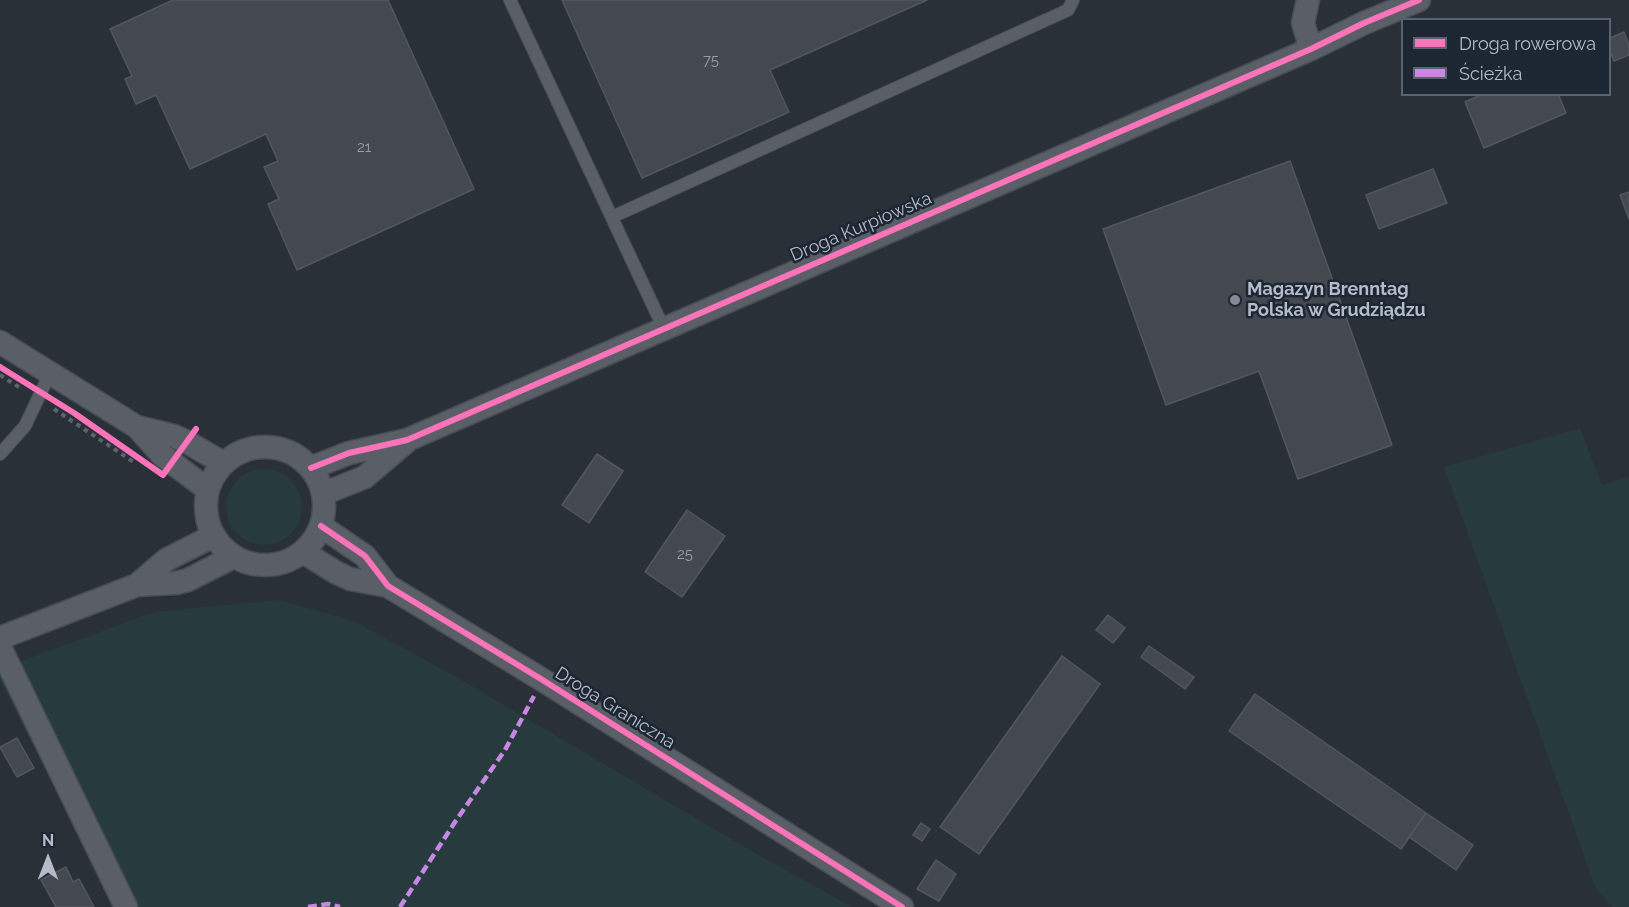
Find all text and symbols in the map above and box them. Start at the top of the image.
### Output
legend [1401,18,1611,96]
text: Droga rowerowa [1459,33,1596,54]
house number: 75 [703,51,719,69]
text: Ścieżka [1459,63,1522,84]
house number: 21 [357,138,371,156]
street label: Droga Kurpiowska [787,188,935,266]
place label: Magazyn Brenntag Polska w Grudziądzu [1247,279,1426,322]
marker: Magazyn Brenntag Polska w Grudziądzu [1228,293,1242,307]
house number: 25 [677,545,693,563]
street label: Droga Graniczna [551,662,679,754]
north arrow [18,829,78,889]
text: N [42,831,54,850]

